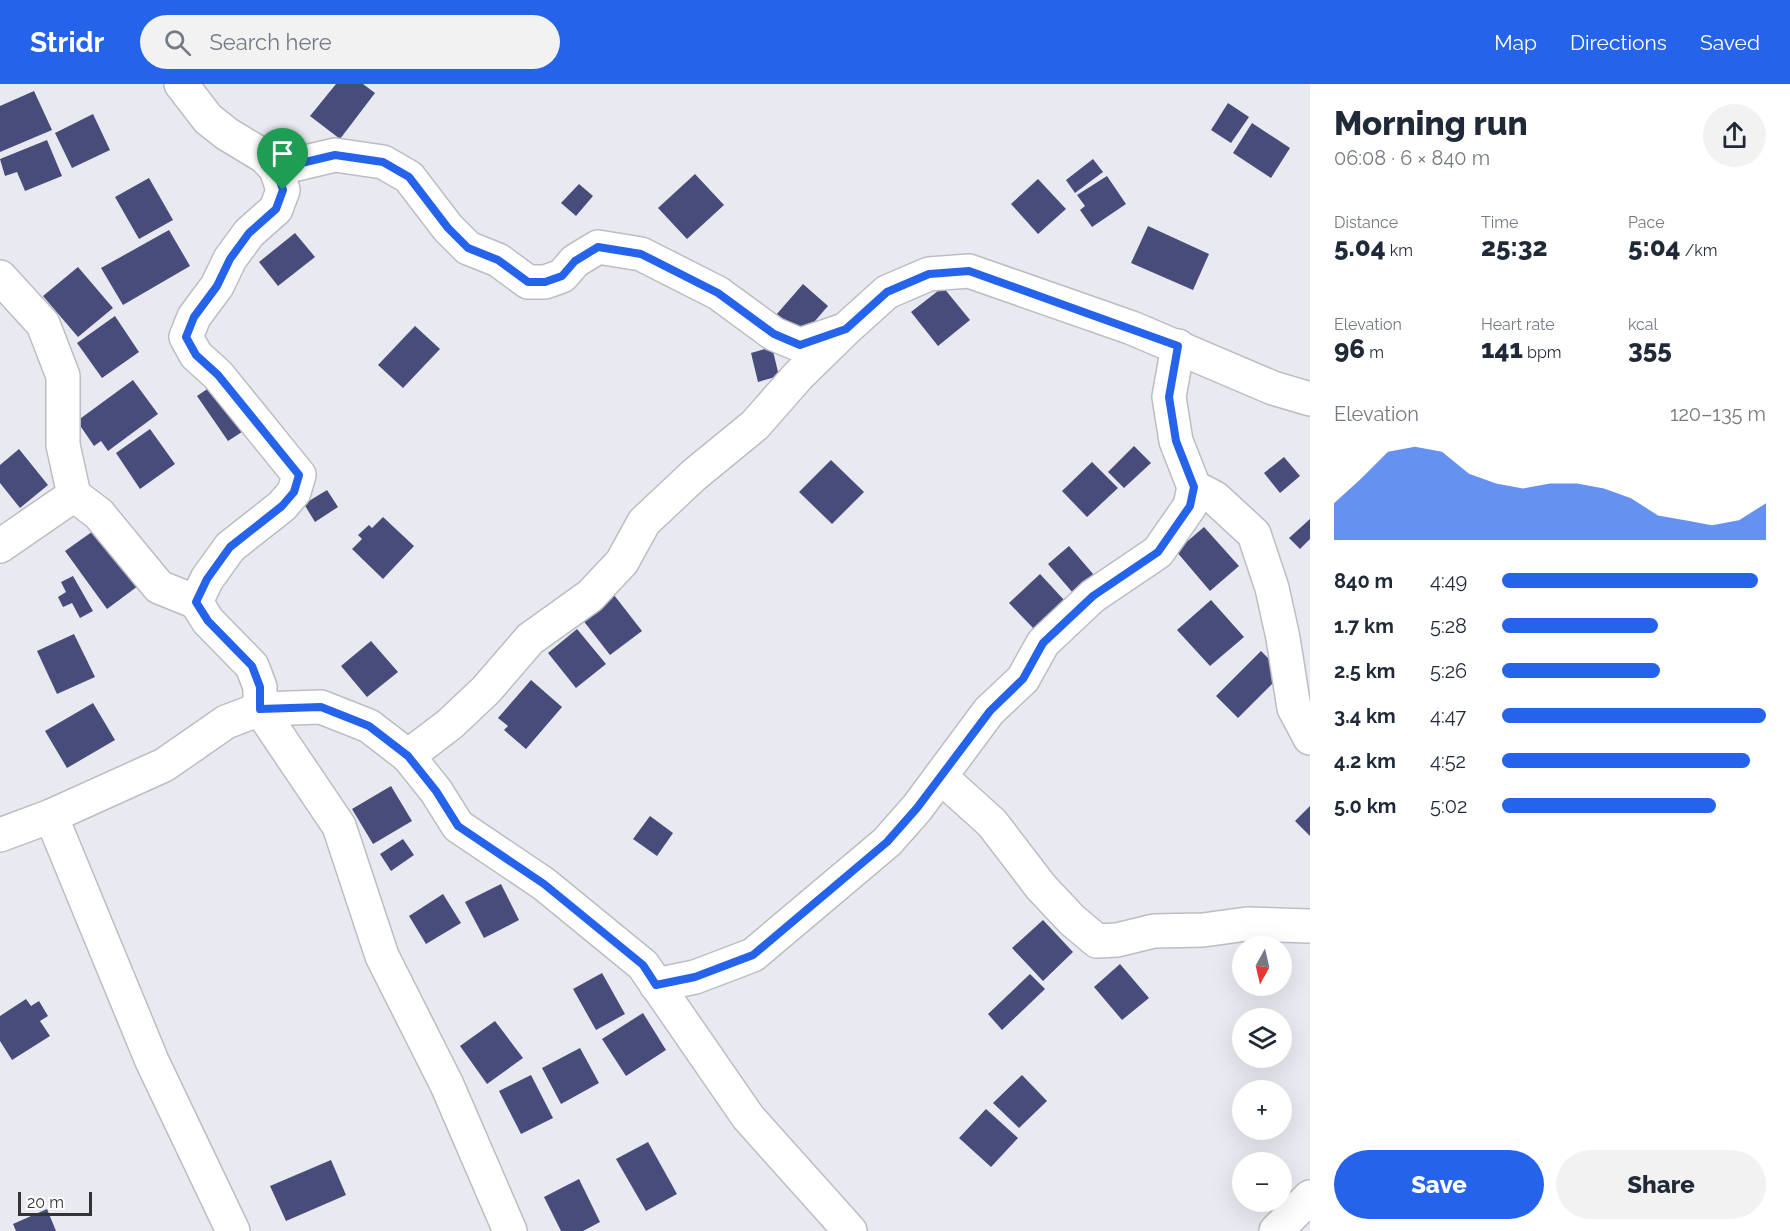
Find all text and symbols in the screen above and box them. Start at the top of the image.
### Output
search box [140,15,560,69]
text: Stridr [30,26,104,59]
icon: search [161,26,194,59]
text: Search here [209,29,332,55]
text: Map [1494,30,1537,55]
text: Directions [1570,30,1667,55]
text: Saved [1700,30,1760,55]
text: Morning run [1334,104,1528,143]
button: share [1703,104,1766,167]
pin [257,128,308,190]
icon: arrive [266,137,299,170]
text: 06:08 · 6 × 840 m [1334,146,1490,170]
text: Distance [1334,213,1398,232]
text: Time [1481,213,1518,232]
text: Pace [1628,213,1665,232]
text: 5.04 [1334,232,1386,262]
text: 25:32 [1481,232,1548,262]
text: 5:04 [1628,232,1681,262]
text: km [1386,241,1413,260]
text: /km [1681,241,1718,260]
text: Elevation [1334,315,1402,334]
text: Heart rate [1481,315,1555,334]
text: kcal [1628,315,1658,334]
text: 96 [1334,334,1365,364]
text: 141 [1481,334,1523,364]
text: 355 [1628,334,1672,364]
text: m [1365,343,1384,362]
text: bpm [1523,343,1562,362]
text: Elevation [1334,402,1419,426]
text: 120–135 m [1670,402,1766,426]
text: 840 m [1334,569,1393,593]
text: 4:49 [1430,569,1467,593]
text: 1.7 km [1334,614,1394,638]
text: 5:28 [1430,614,1467,638]
text: 2.5 km [1334,659,1395,683]
text: 5:26 [1430,659,1467,683]
text: 3.4 km [1334,704,1396,728]
text: 4:47 [1430,704,1466,728]
text: 4.2 km [1334,749,1396,773]
text: 4:52 [1430,749,1466,773]
text: 5.0 km [1334,794,1396,818]
text: 5:02 [1430,794,1467,818]
north arrow [1232,936,1292,996]
map controls [1232,936,1292,1212]
button: layers [1232,1008,1292,1068]
button: + [1232,1080,1292,1140]
button: Save [1334,1150,1544,1219]
button: Share [1556,1150,1766,1219]
button: − [1232,1152,1292,1212]
scale bar [18,1189,92,1216]
text: 20 m [27,1193,64,1212]

